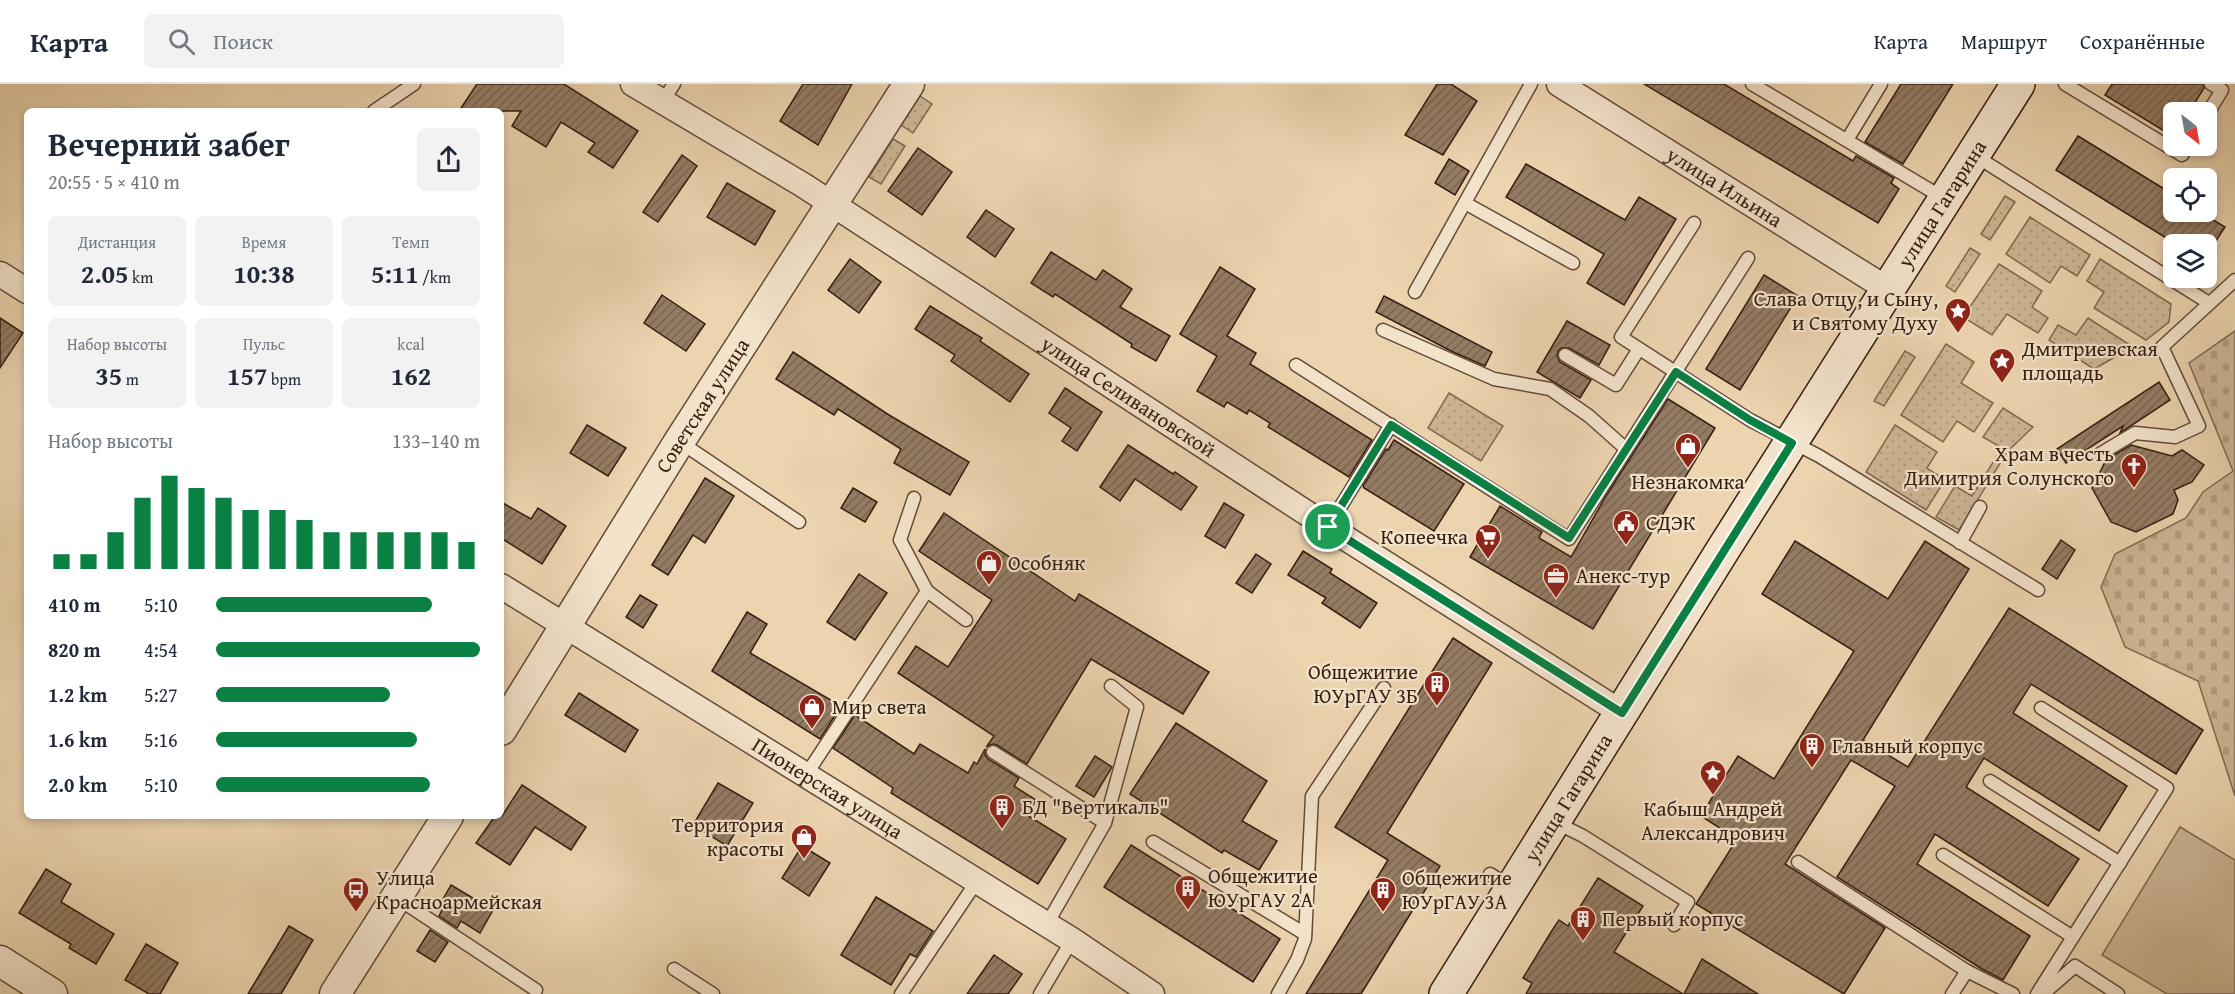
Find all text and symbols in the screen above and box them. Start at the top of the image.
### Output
search box [144,14,564,68]
text: Карта [30,21,108,62]
icon: search [165,25,198,58]
text: Поиск [213,25,273,57]
text: Карта [1874,26,1928,57]
text: Маршрут [1961,26,2047,57]
text: Сохранённые [2080,26,2205,57]
north arrow [2163,102,2217,156]
map controls [2163,102,2217,288]
text: Вечерний забег [48,120,290,168]
button: share [417,128,480,191]
street label: улица Гагарина [1889,133,1994,275]
street label: улица Ильина [1660,138,1789,235]
text: 20:55 · 5 × 410 m [48,167,180,196]
button: locate [2163,168,2217,222]
text: Дистанция [78,230,156,254]
text: Время [242,230,286,254]
text: Темп [393,230,429,254]
button: layers [2163,234,2217,288]
text: 2.05 [81,254,129,293]
text: 10:38 [233,254,295,293]
text: 5:11 [371,254,419,293]
text: km [129,265,153,289]
text: /km [419,265,451,289]
place label: Слава Отцу, и Сыну, и Святому Духу [1754,283,1938,338]
place icon: Слава Отцу, и Сыну, и Святому Духу [1943,296,1973,334]
street label: улица Селивановской [1034,327,1222,465]
text: Набор высоты [67,332,167,356]
text: Пульс [243,332,285,356]
text: kcal [397,332,425,356]
street label: Советская улица [648,332,757,479]
place label: Дмитриевская площадь [2021,333,2158,388]
place icon: Дмитриевская площадь [1987,346,2017,384]
text: 35 [95,356,122,395]
text: 157 [227,356,267,395]
text: 162 [391,356,431,395]
text: m [122,367,139,391]
text: bpm [267,367,301,391]
text: Набор высоты [48,426,173,455]
text: 133–140 m [392,426,480,455]
shop icon: Незнакомка [1673,431,1703,469]
place label: Храм в честь Димитрия Солунского [1903,438,2114,493]
church icon: Храм в честь Димитрия Солунского [2119,451,2149,489]
place label: Незнакомка [1632,466,1744,497]
pin [1302,501,1353,552]
place label: СДЭК [1646,507,1696,538]
public building icon: СДЭК [1611,508,1641,546]
icon: arrive [1311,510,1344,543]
place label: Копеечка [1381,521,1468,552]
supermarket icon: Копеечка [1473,522,1503,560]
place label: Особняк [1008,547,1085,578]
shop icon: Особняк [974,548,1004,586]
place label: Анекс-тур [1576,560,1670,591]
office icon: Анекс-тур [1541,561,1571,599]
text: 410 m [48,590,101,619]
text: 5:10 [144,590,178,619]
text: 820 m [48,635,101,664]
text: 4:54 [144,635,178,664]
place label: Общежитие ЮУрГАУ 3Б [1308,656,1418,711]
building icon: Общежитие ЮУрГАУ 3Б [1422,669,1452,707]
text: 1.2 km [48,680,107,709]
text: 5:27 [144,680,178,709]
place label: Мир света [832,691,926,722]
shop icon: Мир света [797,692,827,730]
text: 1.6 km [48,725,107,754]
text: 5:16 [144,725,178,754]
street label: улица Гагарина [1515,727,1620,869]
street label: Пионерская улица [746,729,909,847]
place label: Главный корпус [1832,730,1983,761]
building icon: Главный корпус [1797,731,1827,769]
place icon: Кабыш Андрей Александрович [1698,758,1728,796]
text: 2.0 km [48,770,107,799]
text: 5:10 [144,770,178,799]
place label: БД "Вертикаль" [1022,791,1169,822]
building icon: БД "Вертикаль" [987,792,1017,830]
place label: Кабыш Андрей Александрович [1641,793,1785,848]
place label: Территория красоты [672,809,784,864]
shop icon: Территория красоты [789,822,819,860]
place label: Общежитие ЮУрГАУ 2А [1208,860,1318,915]
place label: Улица Красноармейская [376,862,542,917]
place label: Общежитие ЮУрГАУ 3А [1402,862,1512,917]
building icon: Общежитие ЮУрГАУ 2А [1173,873,1203,911]
bus stop icon: Улица Красноармейская [341,875,371,913]
building icon: Общежитие ЮУрГАУ 3А [1368,875,1398,913]
place label: Первый корпус [1602,903,1744,934]
building icon: Первый корпус [1568,904,1598,942]

